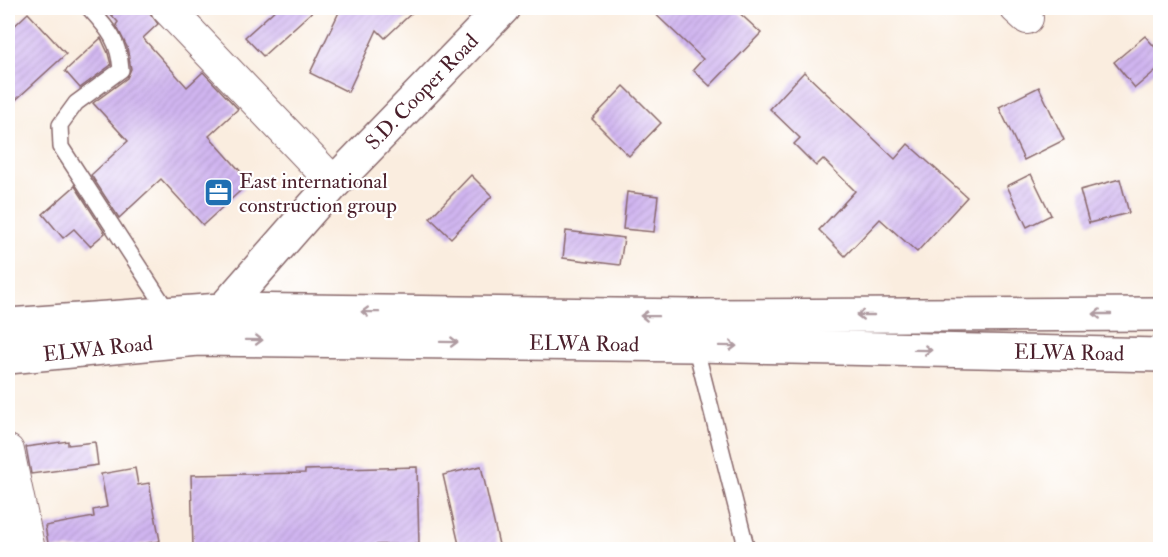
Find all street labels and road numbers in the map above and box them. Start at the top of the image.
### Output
street label: S.D. Cooper Road [360,28,485,156]
street label: ELWA Road [42,330,155,368]
street label: ELWA Road [529,330,640,358]
street label: ELWA Road [1014,339,1125,367]

